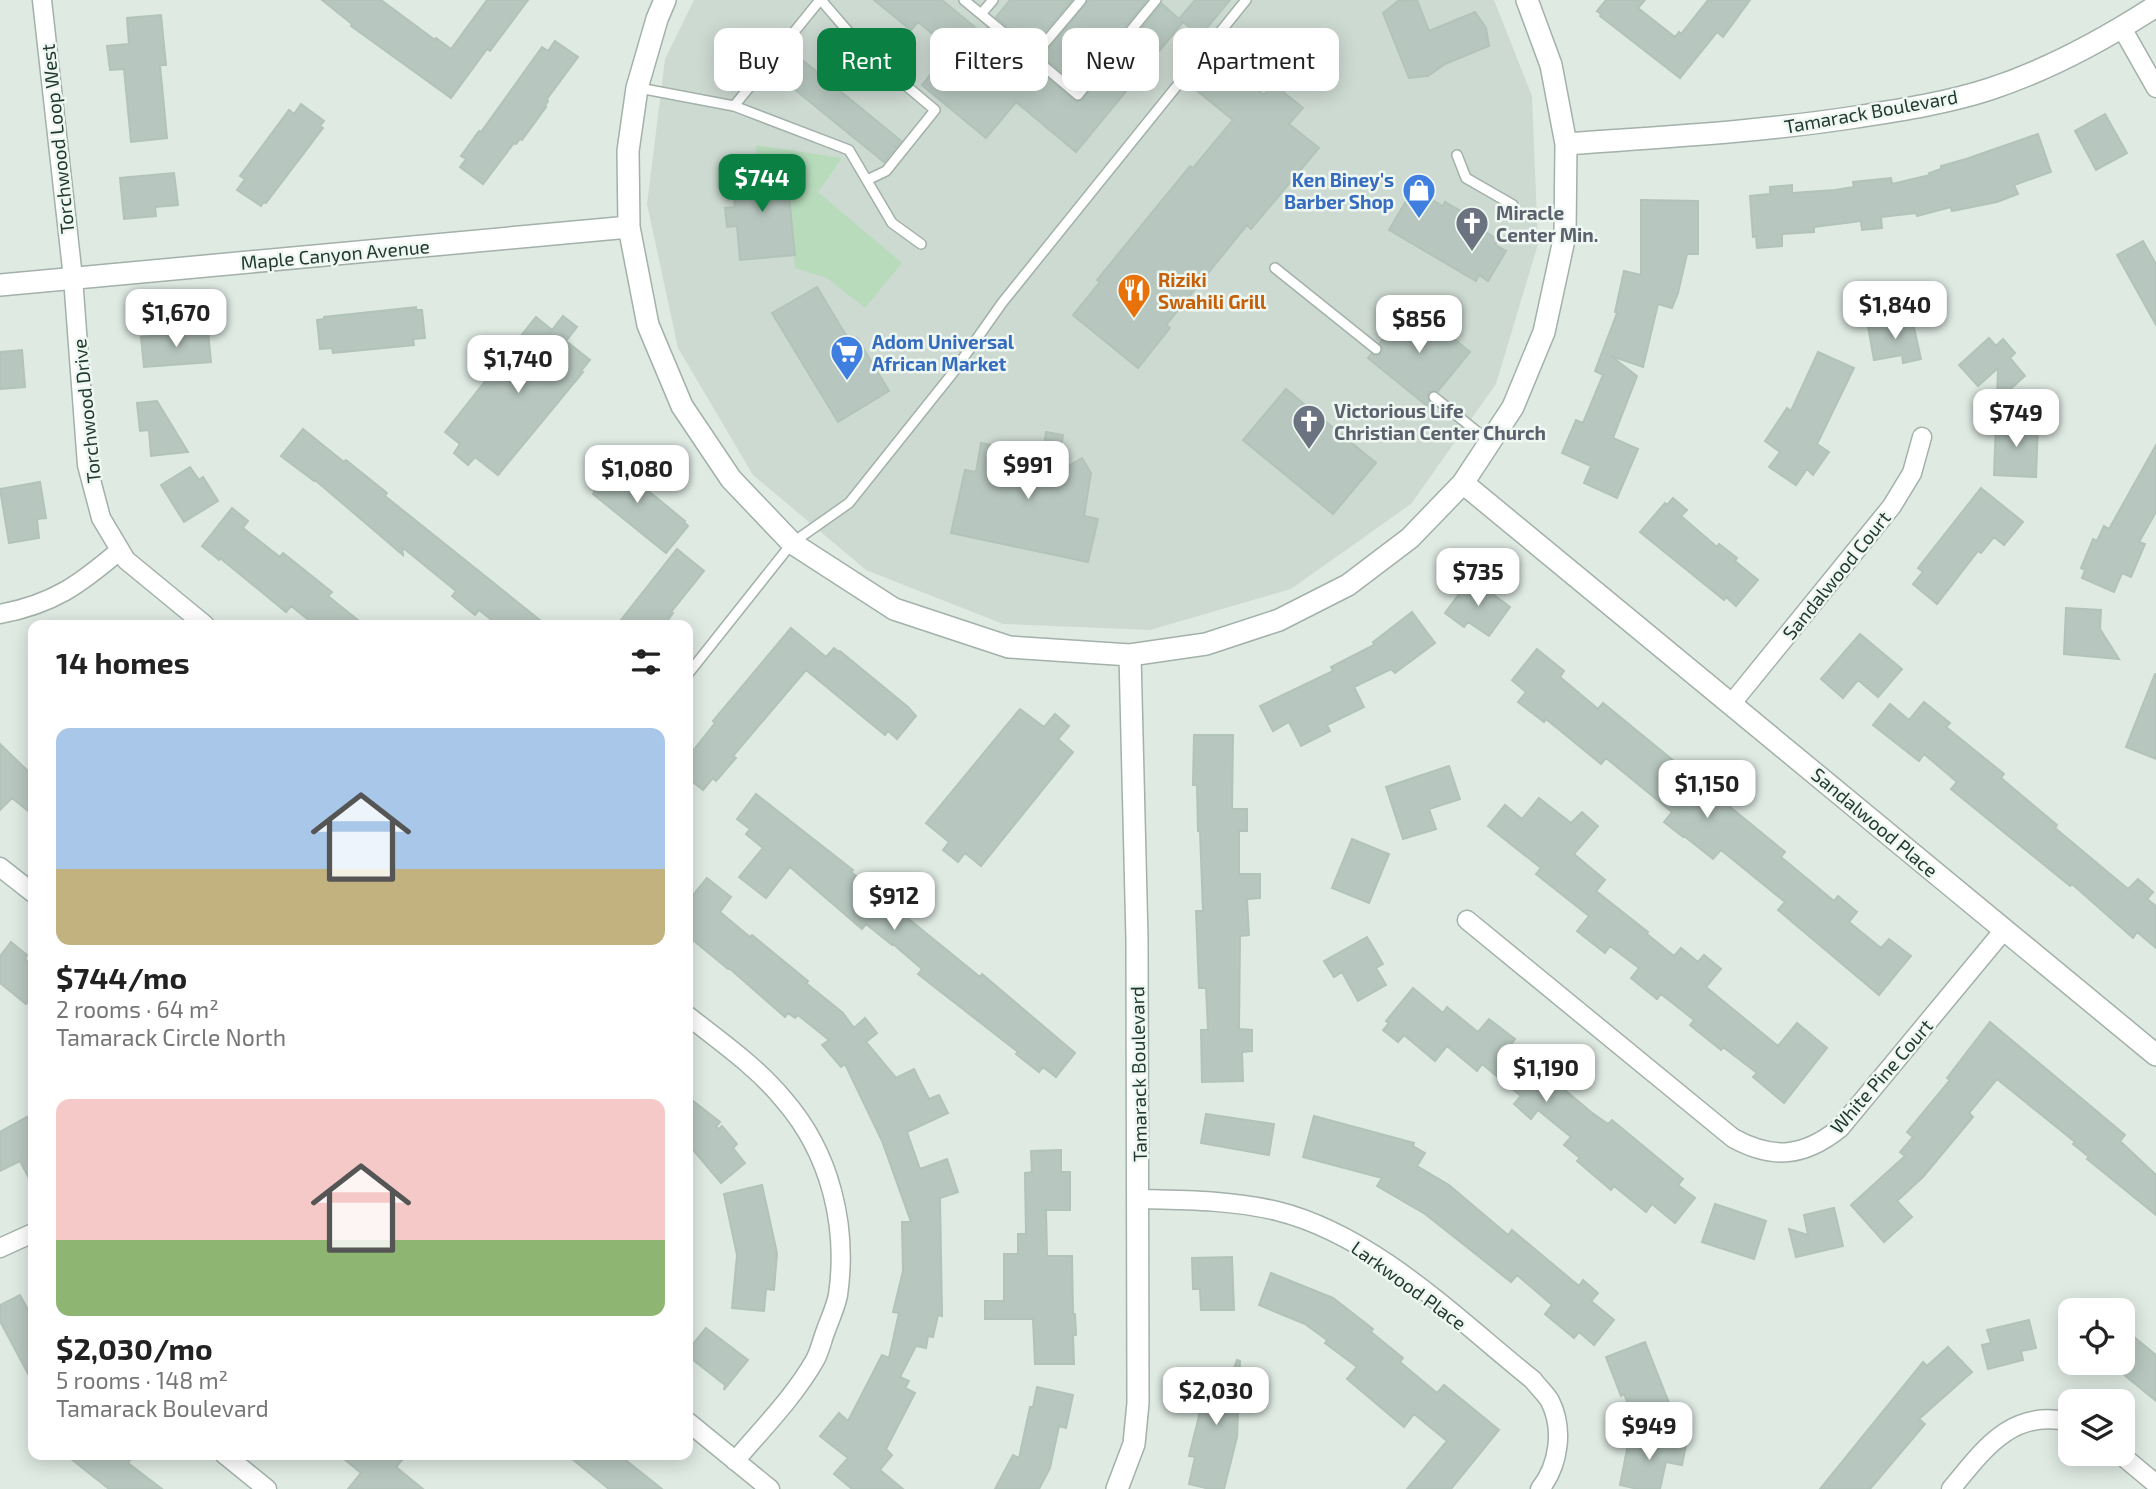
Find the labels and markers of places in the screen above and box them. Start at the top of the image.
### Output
pin: $744 [721,154,803,214]
place label: Ken Biney's Barber Shop [1284,168,1394,213]
shop icon: Ken Biney's Barber Shop [1400,171,1438,220]
place label: Miracle Center Min. [1496,201,1598,246]
church icon: Miracle Center Min. [1453,204,1491,253]
place label: Riziki Swahili Grill [1158,268,1267,313]
restaurant icon: Riziki Swahili Grill [1115,271,1153,320]
pin: $1,840 [1838,282,1952,341]
pin: $1,670 [119,290,233,349]
pin: $856 [1378,296,1460,355]
place label: Adom Universal African Market [872,330,1015,375]
supermarket icon: Adom Universal African Market [828,333,866,382]
pin: $1,740 [461,336,575,395]
pin: $749 [1975,390,2057,449]
place label: Victorious Life Christian Center Church [1334,399,1546,444]
church icon: Victorious Life Christian Center Church [1290,402,1328,451]
pin: $991 [987,442,1069,501]
pin: $1,080 [580,446,694,505]
pin: $735 [1437,548,1519,608]
pin: $1,150 [1650,760,1764,820]
pin: $912 [853,872,935,932]
pin: $1,190 [1489,1044,1603,1104]
pin: $2,030 [1159,1368,1273,1427]
pin: $949 [1608,1402,1690,1462]

